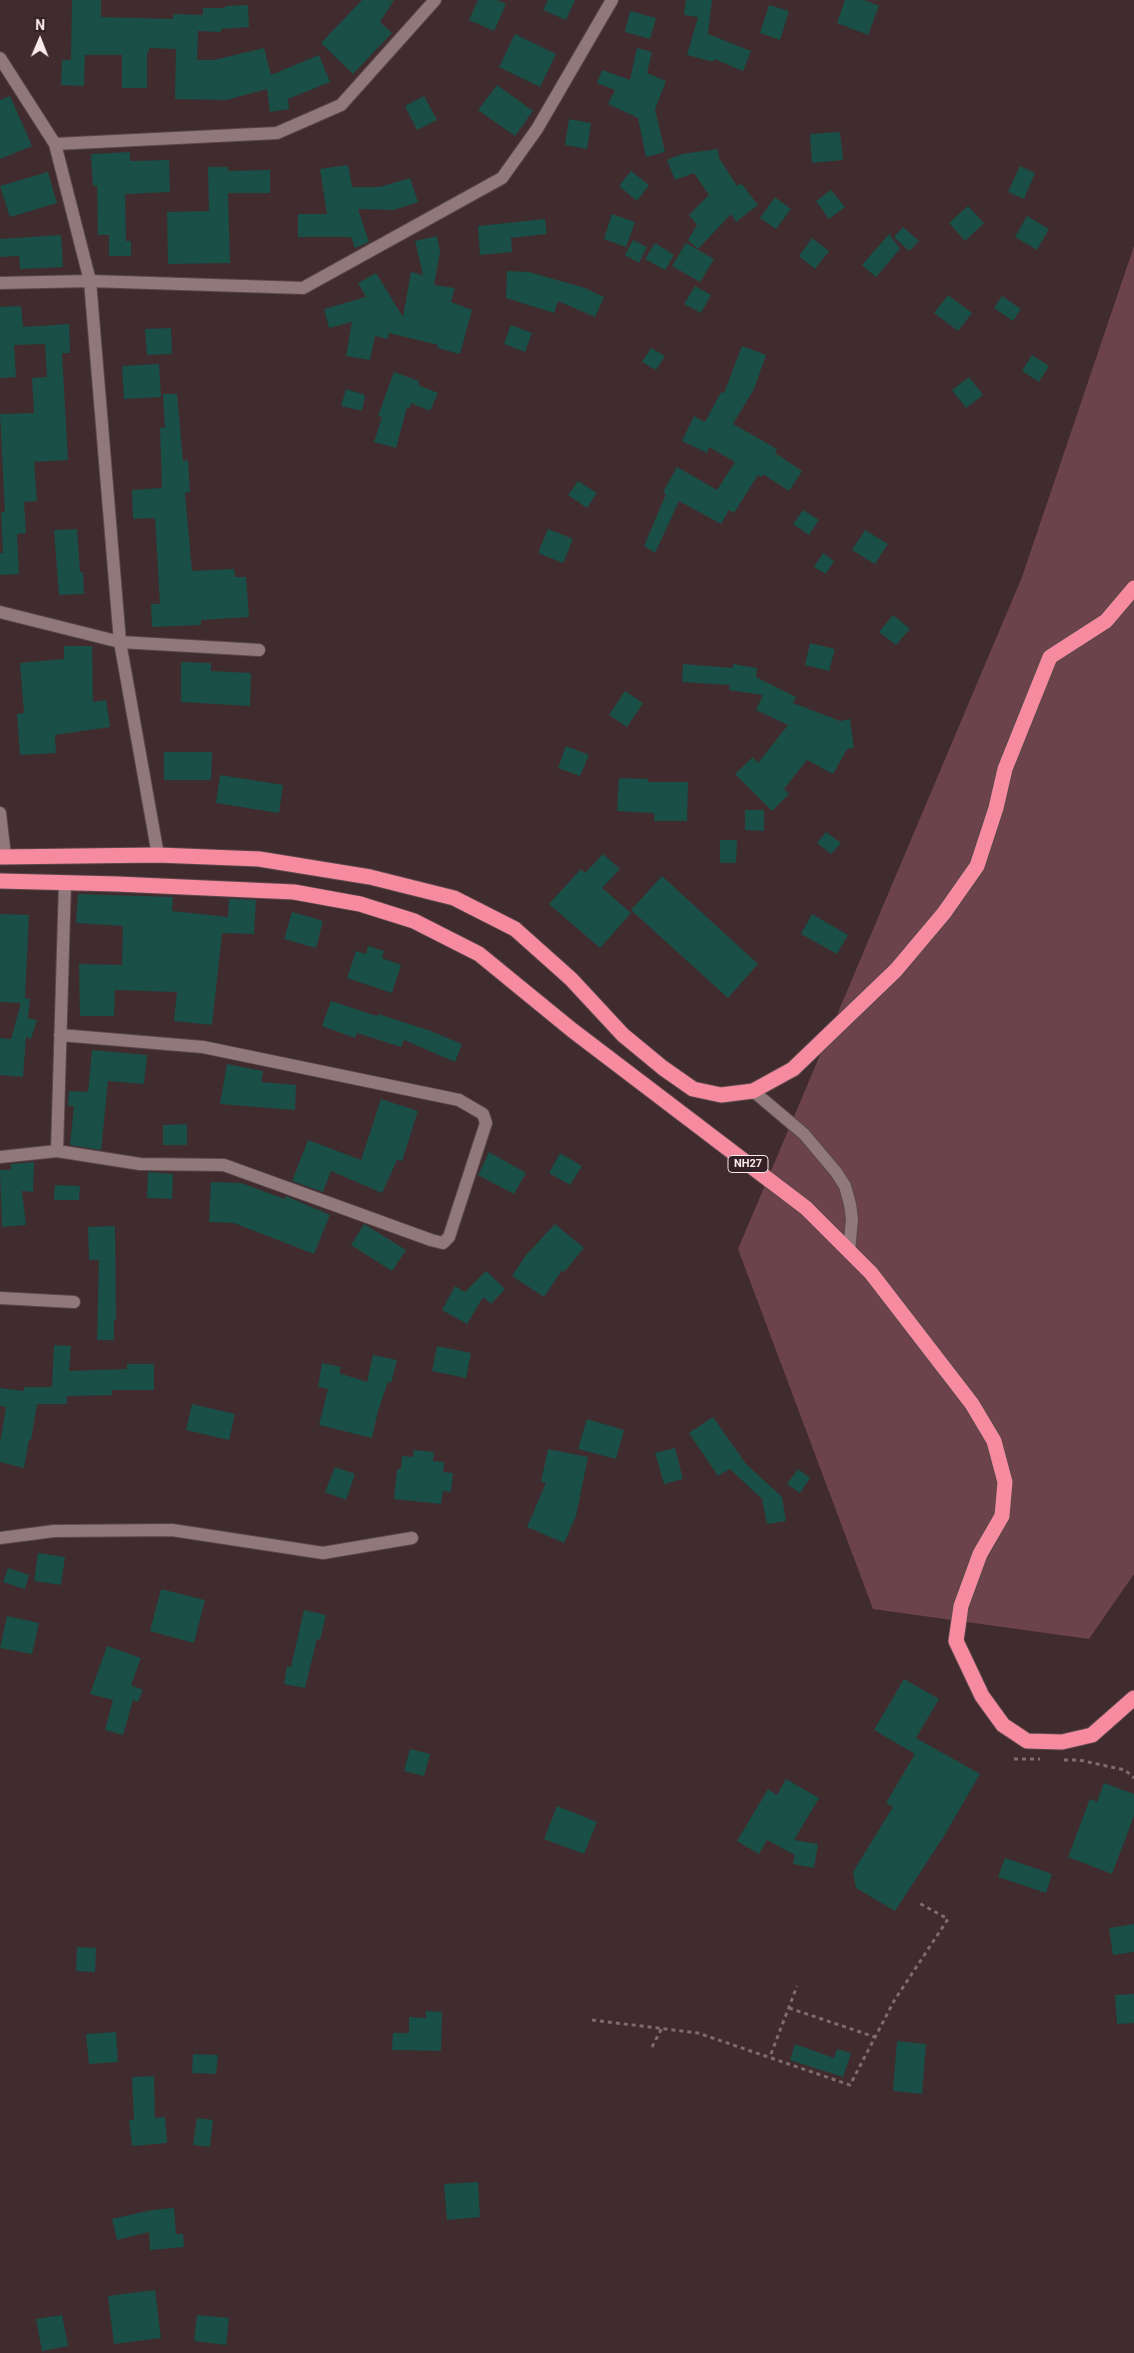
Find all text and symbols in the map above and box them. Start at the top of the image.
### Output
north arrow [15,15,65,65]
text: N [35,17,45,33]
road number: NH27 [728,1156,768,1172]

